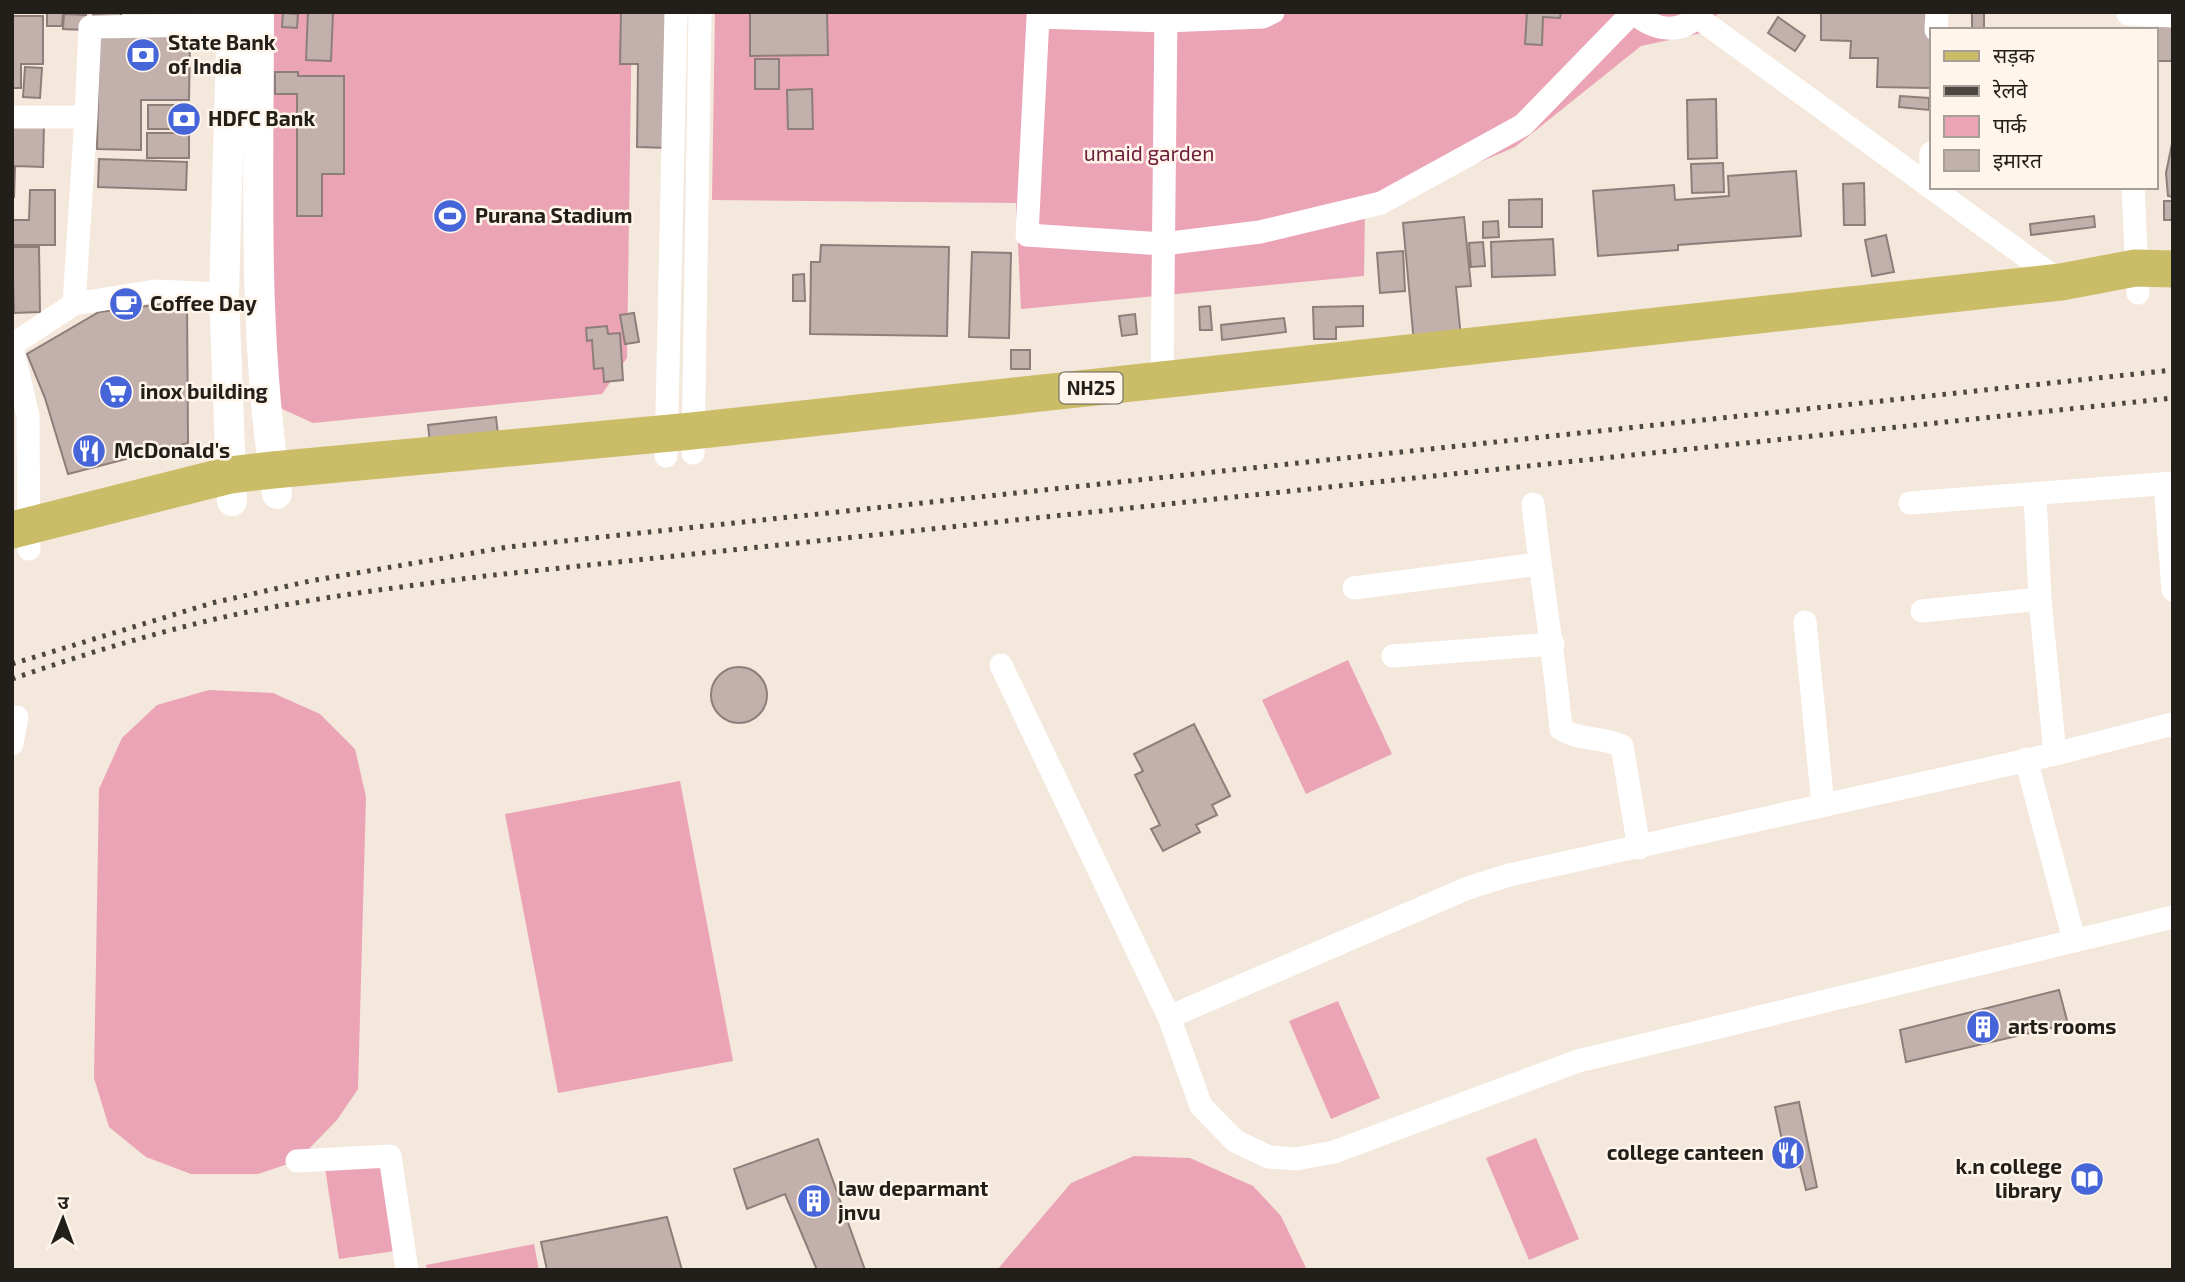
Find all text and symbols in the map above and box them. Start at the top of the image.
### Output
legend [1930,28,2157,189]
place label: State Bank of India [168,29,276,78]
bank icon: State Bank of India [124,36,162,74]
text: सड़क [1993,42,2035,67]
text: रेलवे [1992,77,2028,102]
bank icon: HDFC Bank [165,100,203,138]
place label: HDFC Bank [208,105,315,130]
text: पार्क [1993,112,2027,137]
park label: umaid garden [1084,140,1214,165]
text: इमारत [1993,147,2043,172]
sports icon: Purana Stadium [431,197,469,235]
place label: Purana Stadium [475,202,633,227]
cafe icon: Coffee Day [107,285,145,323]
place label: Coffee Day [150,290,257,316]
road number: NH25 [1060,372,1122,404]
supermarket icon: inox building [97,373,135,411]
place label: inox building [140,378,268,403]
restaurant icon: McDonald's [70,432,108,470]
place label: McDonald's [114,437,230,462]
building icon: arts rooms [1964,1008,2002,1046]
place label: arts rooms [2008,1013,2116,1038]
restaurant icon: college canteen [1769,1134,1807,1172]
place label: college canteen [1607,1139,1764,1164]
place label: k.n college library [1955,1153,2062,1203]
library icon: k.n college library [2068,1160,2106,1198]
place label: law deparmant jnvu [838,1175,989,1224]
building icon: law deparmant jnvu [795,1182,833,1220]
north arrow [28,1184,98,1254]
text: उ [58,1190,70,1213]

